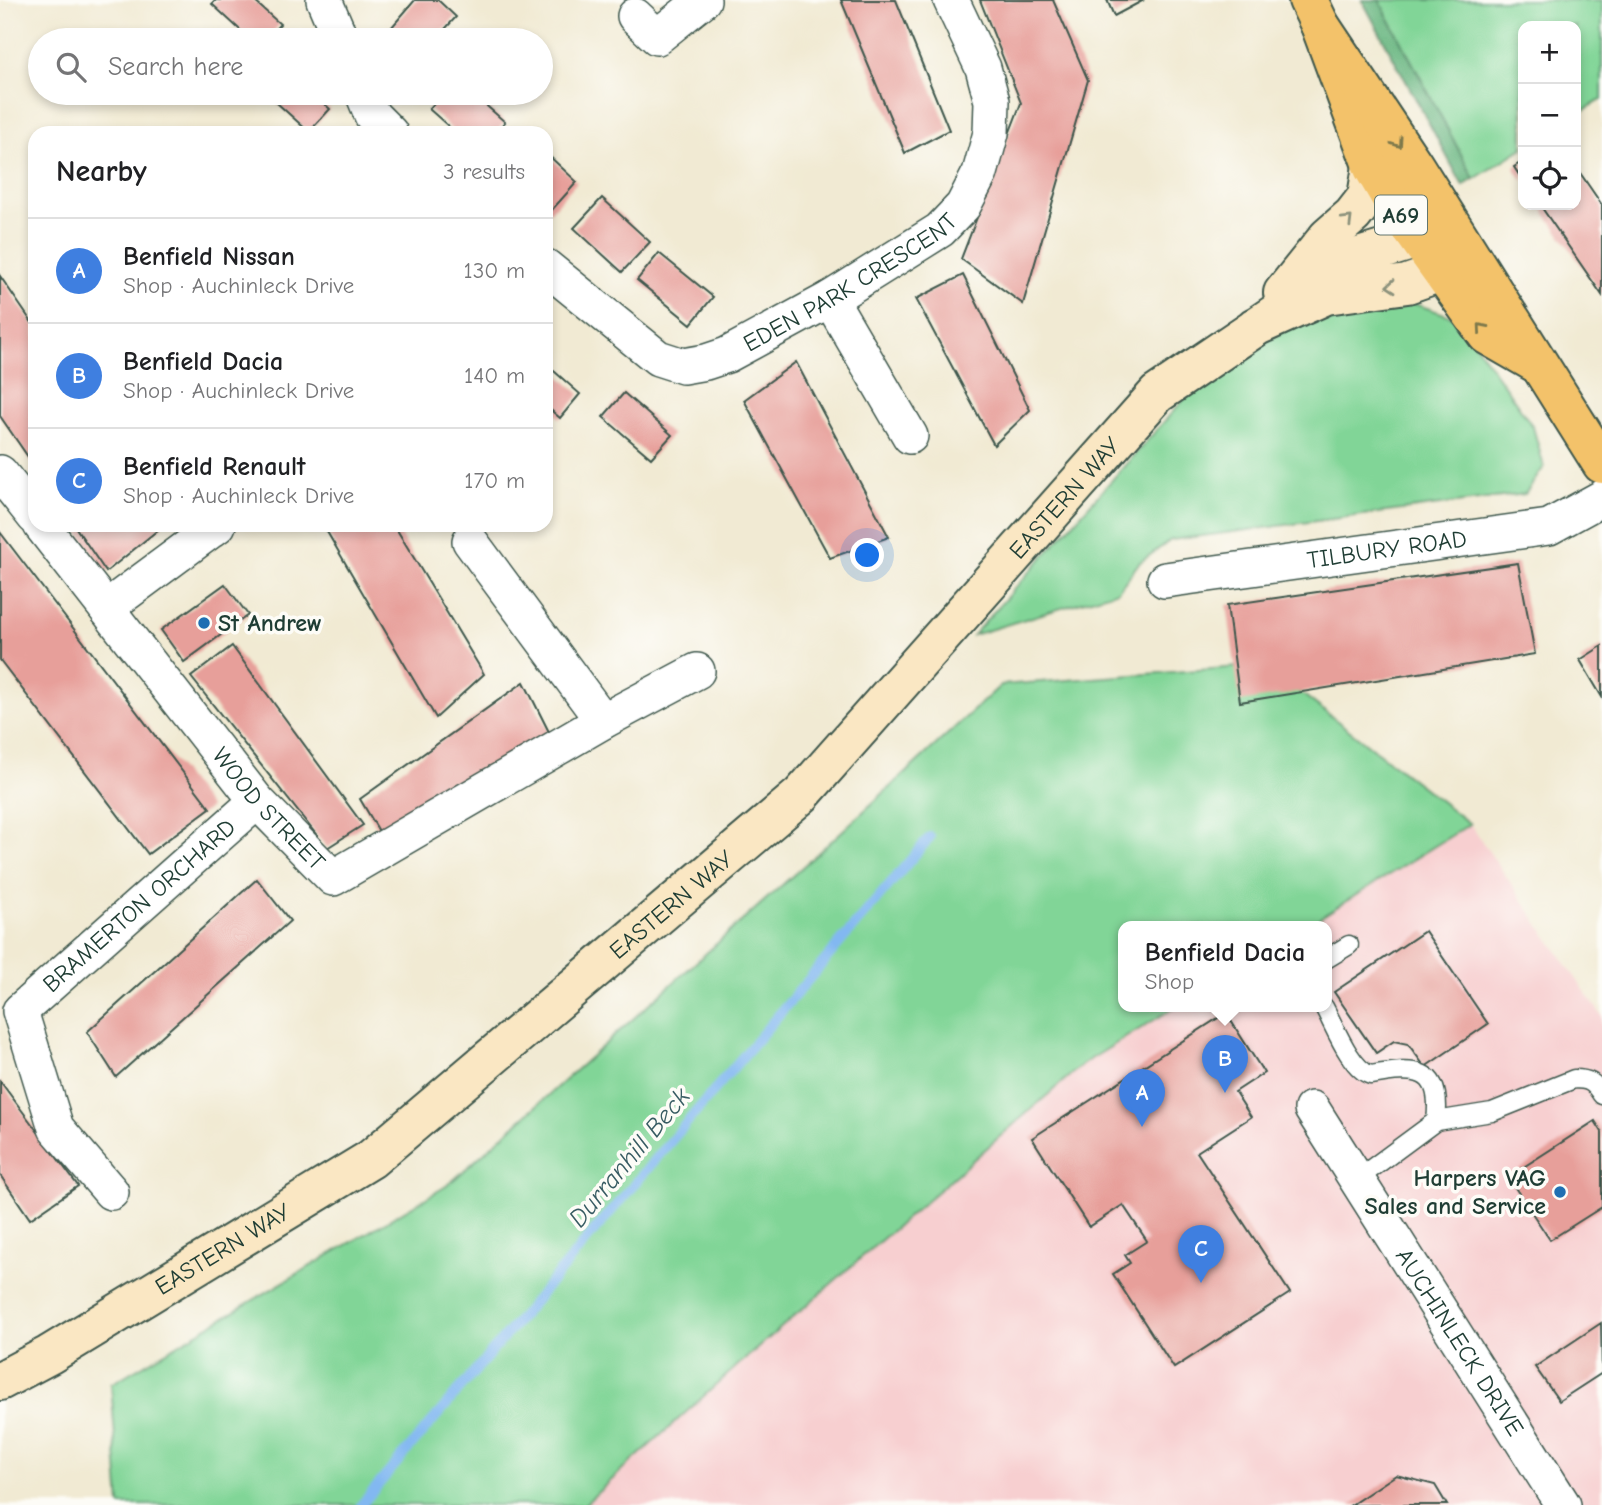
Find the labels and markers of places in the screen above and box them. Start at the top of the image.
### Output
place label: St Andrew [218,609,322,637]
marker: St Andrew [196,615,212,631]
pin: B [1202,1035,1248,1093]
pin: A [1119,1069,1165,1127]
place label: Harpers VAG Sales and Service [1365,1164,1546,1220]
marker: Harpers VAG Sales and Service [1552,1184,1568,1200]
pin: C [1178,1225,1224,1283]

